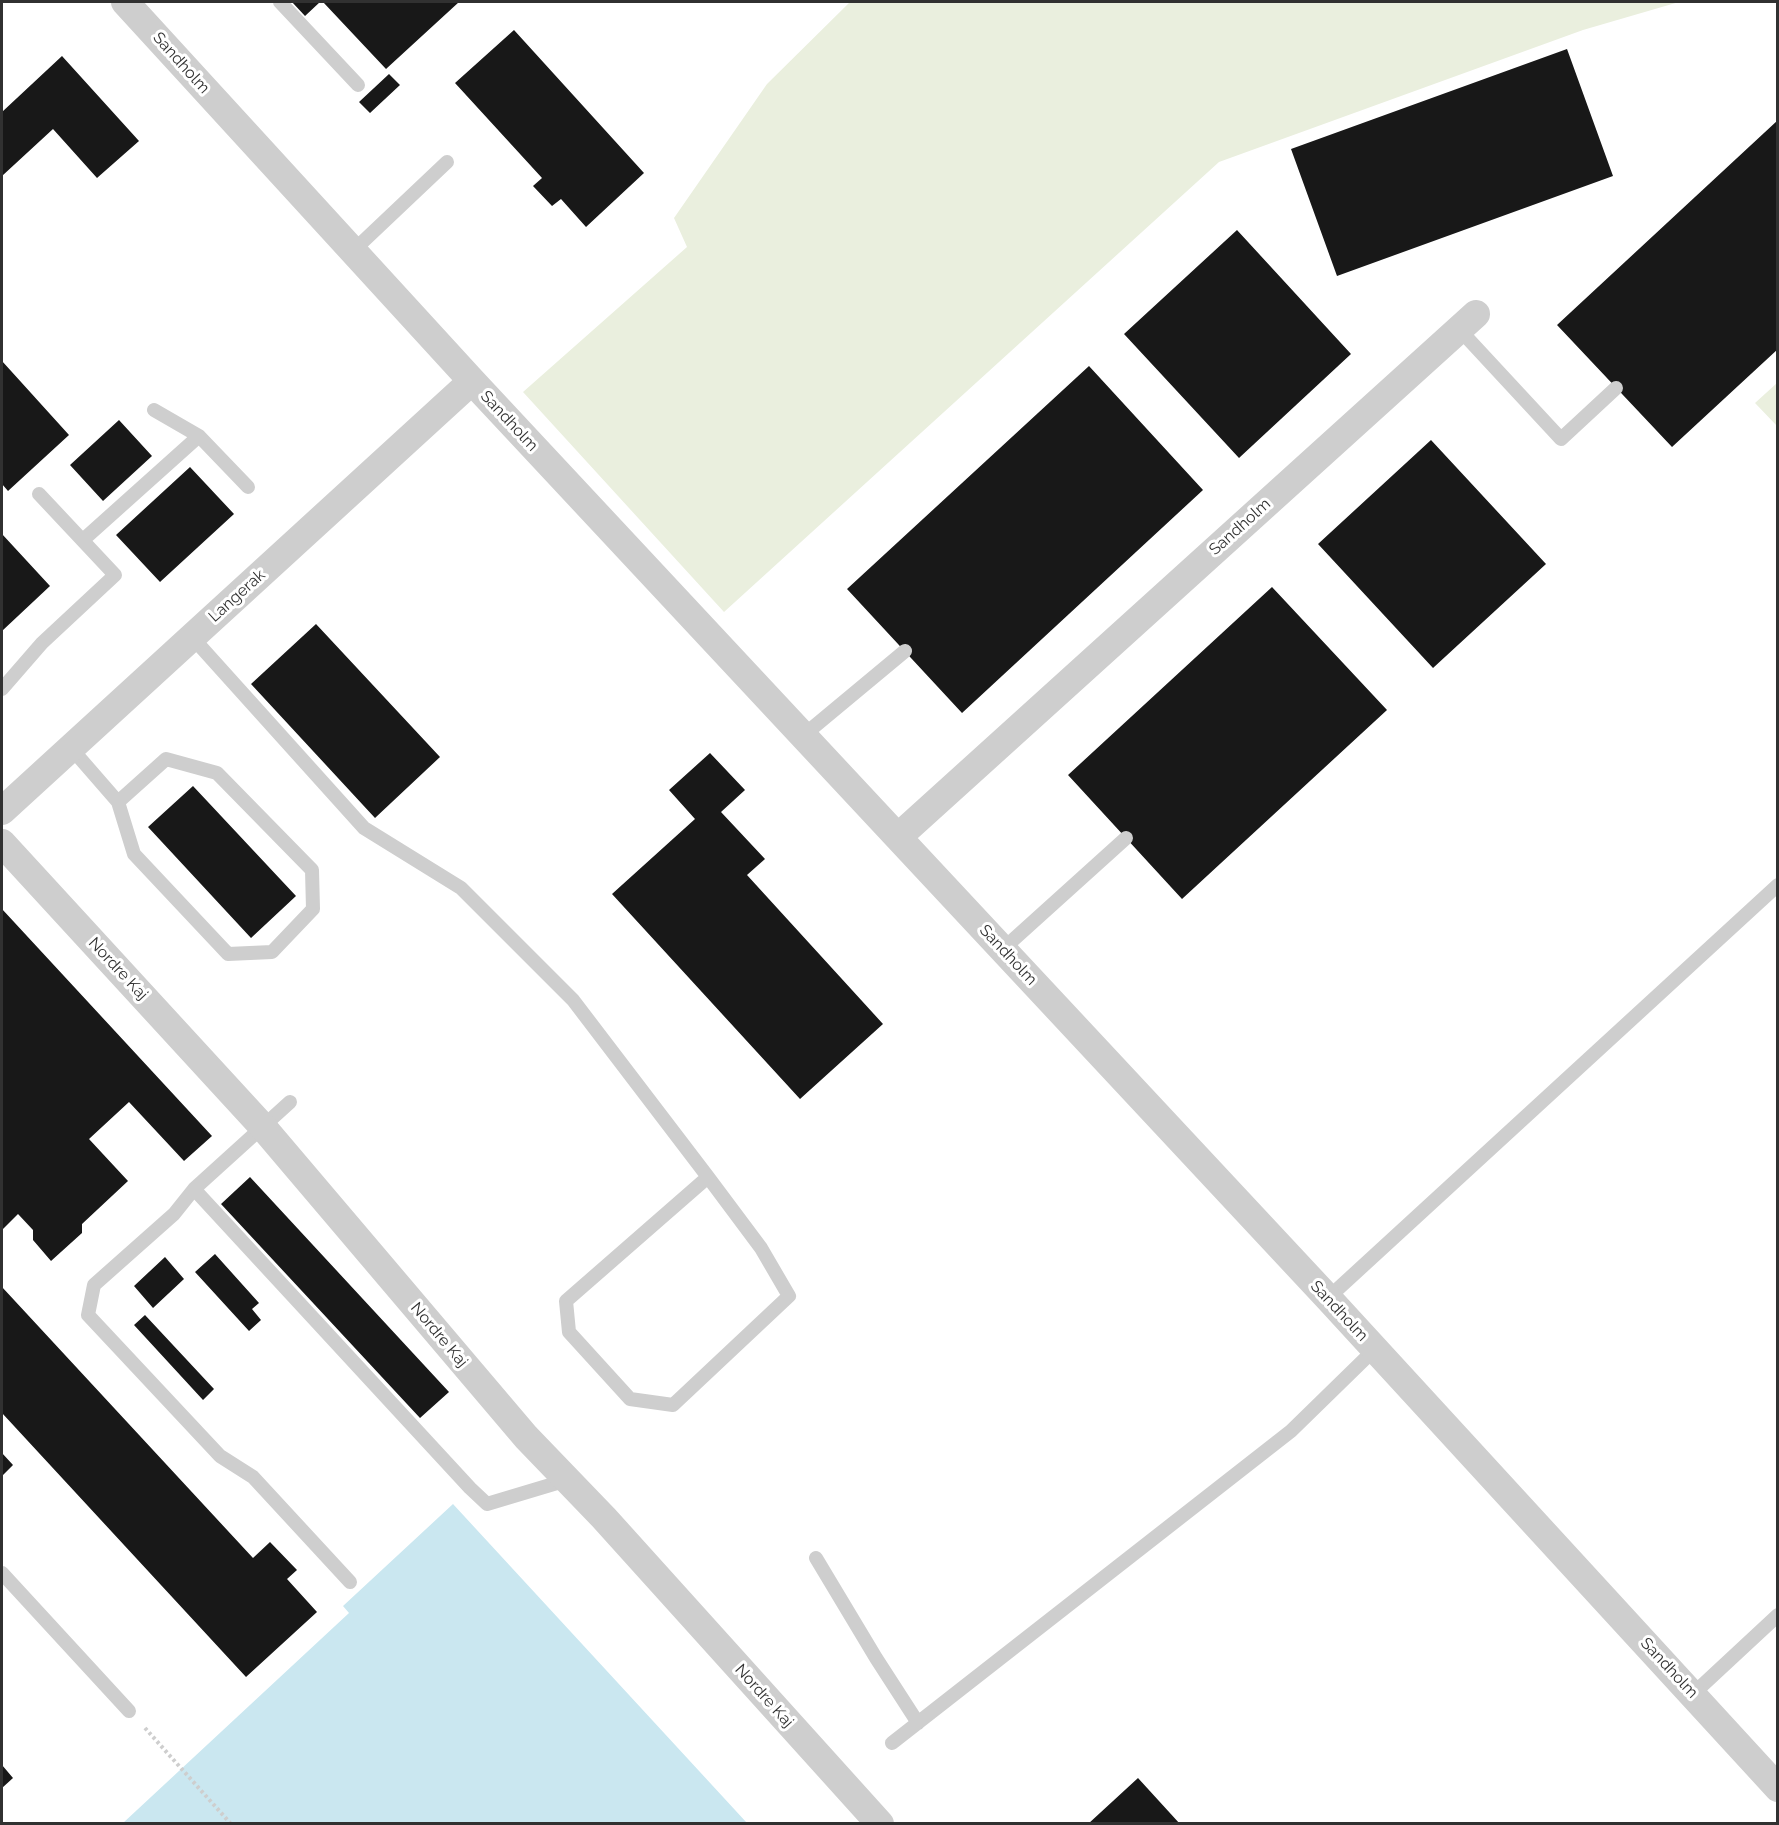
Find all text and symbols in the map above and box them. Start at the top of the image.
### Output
street label: Sandholm [149,28,213,98]
street label: Sandholm [476,387,542,455]
street label: Sandholm [1205,495,1275,559]
street label: Langerak [205,566,269,626]
street label: Sandholm [975,921,1041,989]
street label: Nordre Kaj [84,934,152,1004]
street label: Sandholm [1306,1277,1372,1345]
street label: Nordre Kaj [406,1299,472,1371]
street label: Sandholm [1636,1634,1702,1702]
street label: Nordre Kaj [731,1660,797,1732]

